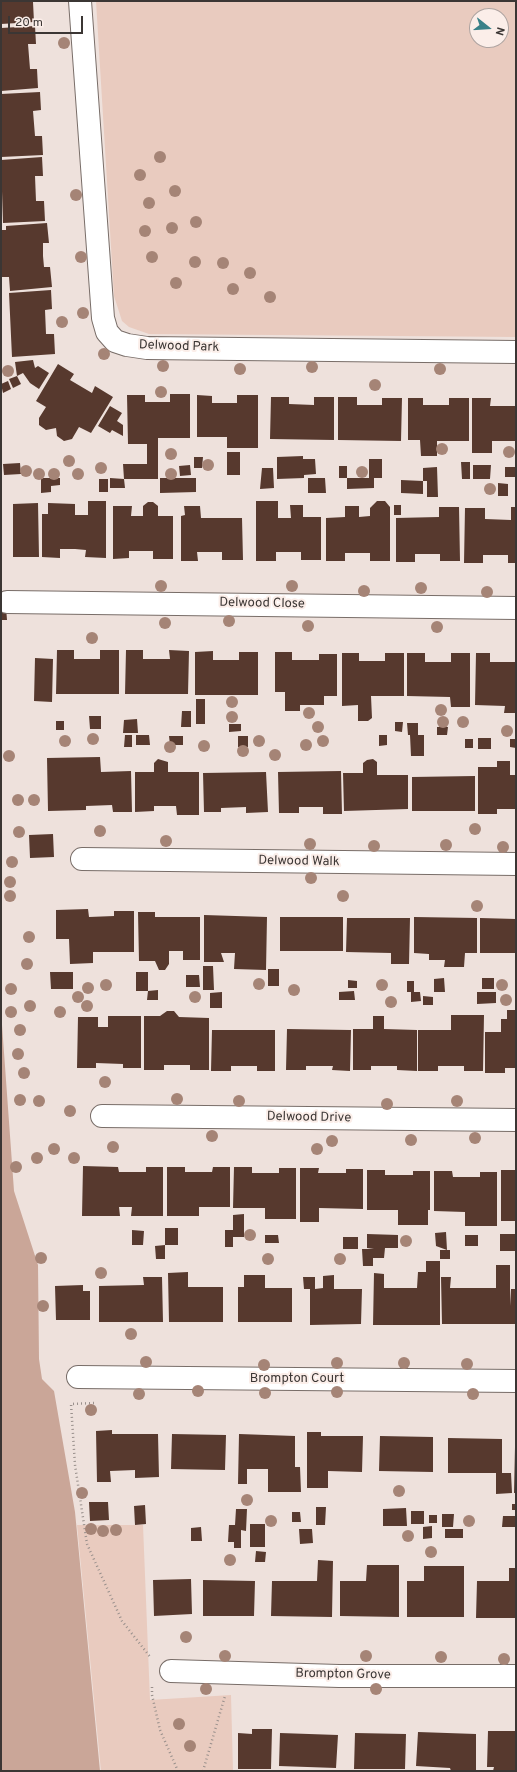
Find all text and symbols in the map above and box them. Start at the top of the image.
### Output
scale bar [10,8,85,34]
north arrow [469,8,509,48]
text: 20 m [15,15,43,31]
text: N [492,25,507,37]
street label: Delwood Park [139,338,219,356]
street label: Delwood Close [219,595,305,613]
street label: Delwood Walk [258,853,340,871]
street label: Delwood Drive [267,1109,351,1127]
street label: Brompton Court [250,1371,344,1387]
street label: Brompton Grove [295,1666,391,1684]

